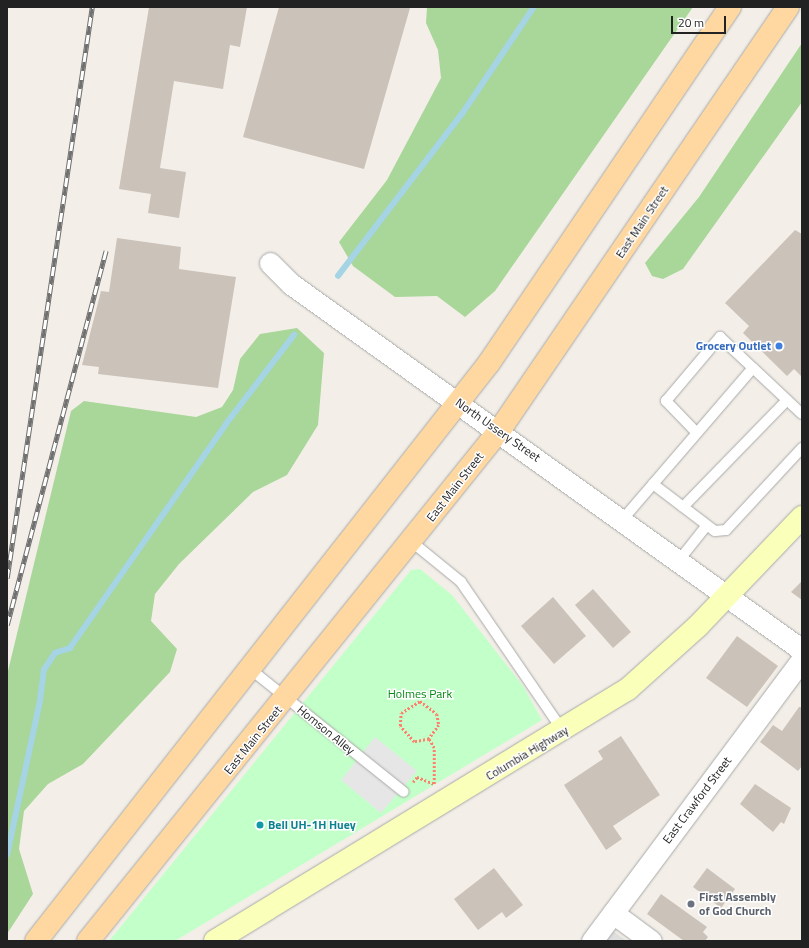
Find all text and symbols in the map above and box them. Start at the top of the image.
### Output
scale bar [673,8,728,34]
text: 20 m [678,13,704,32]
street label: East Main Street [613,183,671,261]
place label: Grocery Outlet [696,339,771,353]
marker: Grocery Outlet [774,341,784,351]
street label: North Ussery Street [453,395,543,465]
street label: East Main Street [424,450,486,524]
park label: Holmes Park [388,687,452,701]
street label: Homson Alley [294,702,358,758]
street label: East Main Street [221,703,285,777]
street label: Columbia Highway [483,723,571,783]
street label: East Crawford Street [660,754,734,846]
place label: Bell UH-1H Huey [268,818,356,832]
marker: Bell UH-1H Huey [255,820,265,830]
place label: First Assembly of God Church [699,890,776,918]
marker: First Assembly of God Church [686,899,696,909]

